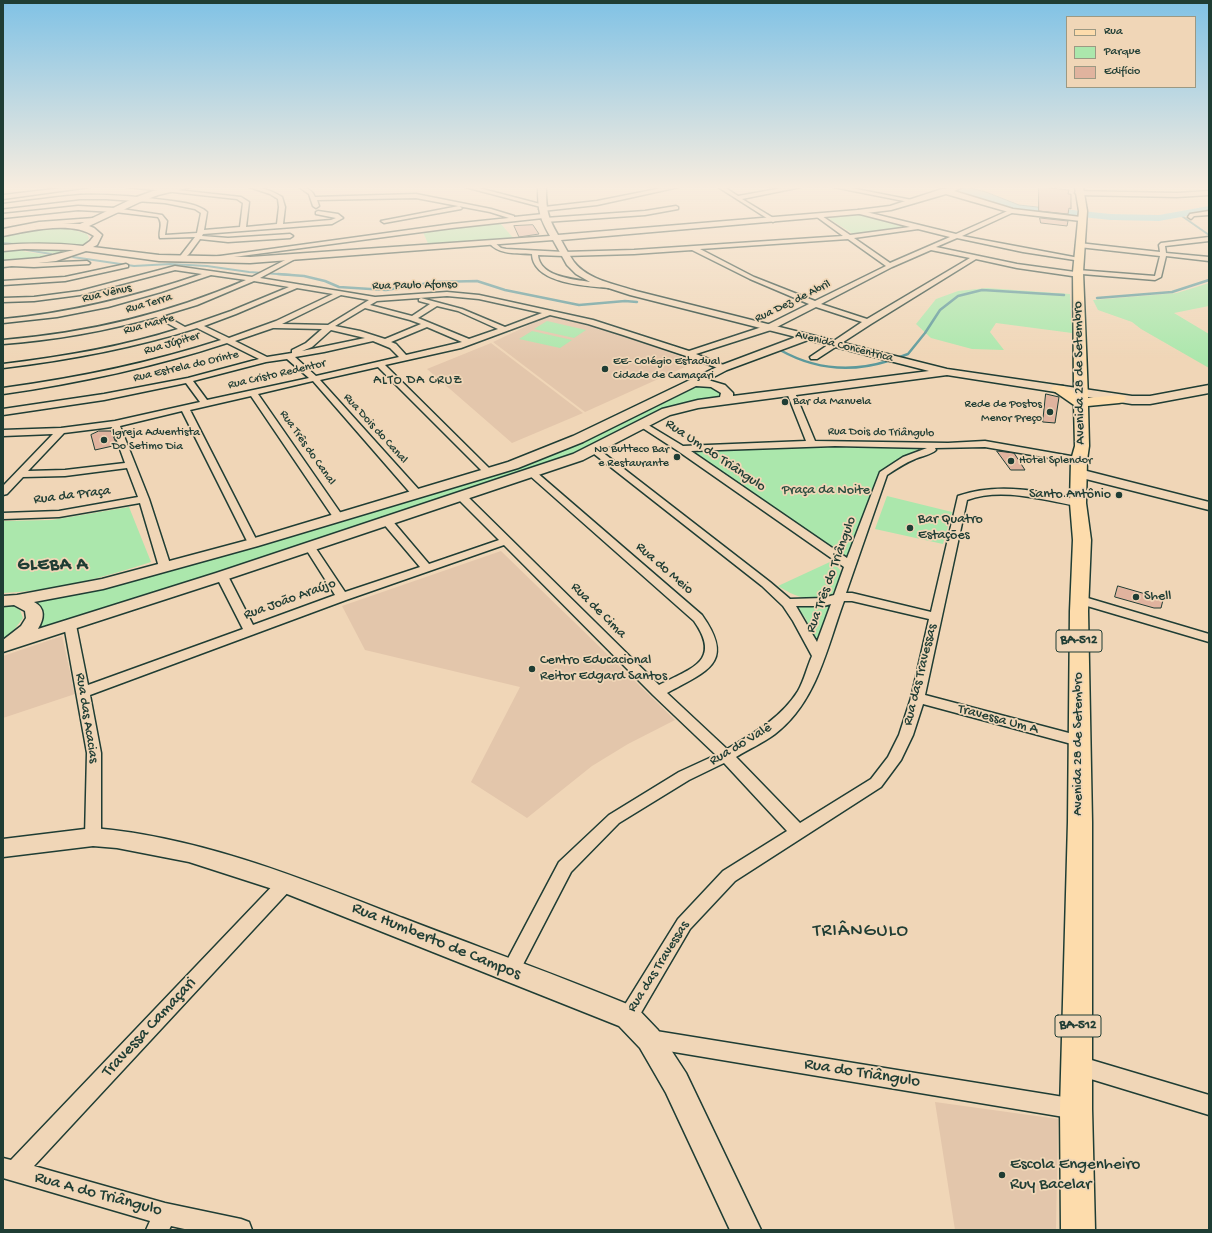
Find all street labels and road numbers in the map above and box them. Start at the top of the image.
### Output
street label: Rua Dez de Abril [753,277,833,327]
street label: Rua Paulo Afonso [372,278,458,294]
street label: Rua Vênus [81,281,133,307]
street label: Rua Terra [124,291,174,317]
street label: Avenida 28 de Setembro [1070,301,1090,445]
street label: Rua Marte [122,311,176,339]
street label: Avenida Concêntrica [794,328,894,366]
street label: Rua Júpiter [142,329,202,359]
street label: Rua Estrela do Orinte [132,348,240,386]
street label: Rua Cristo Redentor [227,357,327,393]
street label: Rua Dois do Canal [340,391,410,467]
street label: Rua Três do Canal [276,408,338,488]
street label: Rua Um do Triângulo [661,416,769,496]
street label: Rua Dois do Triângulo [828,425,934,441]
street label: Rua da Praça [33,483,111,509]
street label: Rua Três do Triângulo [803,515,861,635]
street label: Rua do Meio [632,539,696,599]
street label: Rua João Araújo [242,576,338,624]
street label: Rua de Cima [567,580,629,642]
street label: Rua das Travessas [900,622,942,728]
road number: BA-512 [1056,630,1102,652]
street label: Rua das Acacias [71,672,101,764]
street label: Avenida 28 de Setembro [1071,672,1087,816]
street label: Travessa Um A [956,701,1040,739]
street label: Rua do Valê [707,720,775,770]
street label: Rua Humberto de Campos [348,899,524,985]
street label: Rua das Travessas [624,918,694,1016]
street label: Travessa Camaçari [98,974,202,1082]
road number: BA-512 [1055,1015,1101,1037]
street label: Rua do Triângulo [803,1055,921,1093]
street label: Rua A do Triângulo [32,1168,164,1222]

